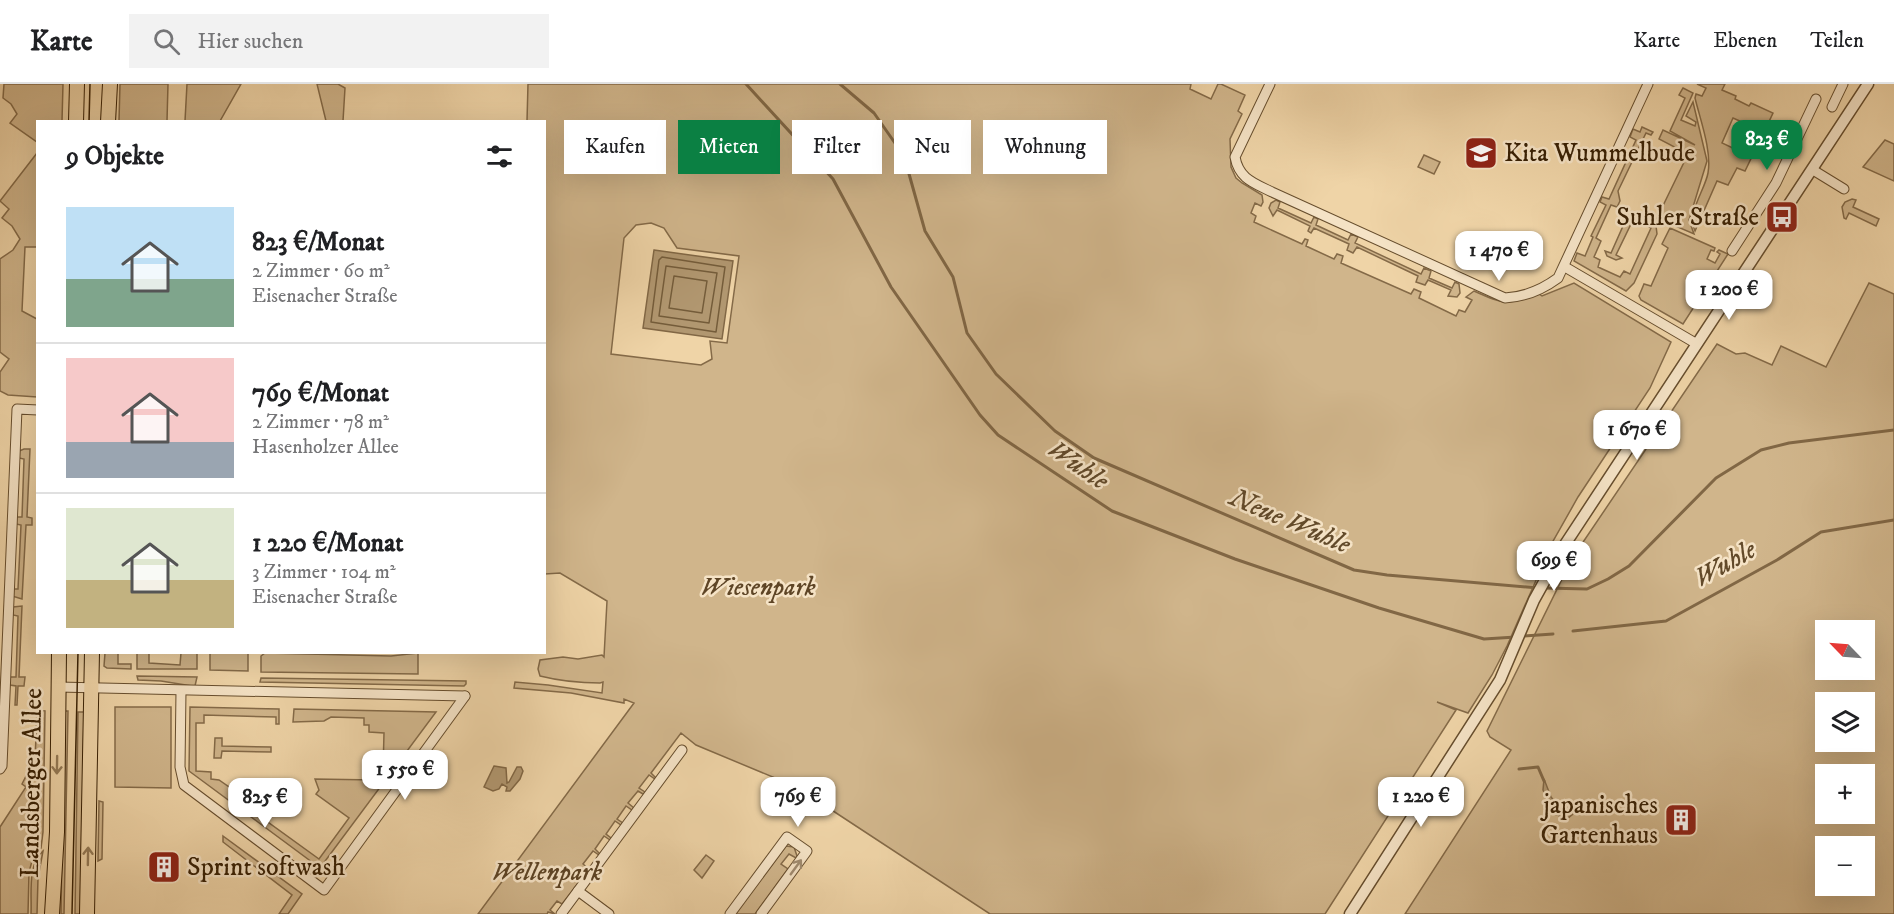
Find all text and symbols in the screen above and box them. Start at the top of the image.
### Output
search box [129,14,549,68]
text: Karte [30,24,93,59]
icon: search [150,25,183,58]
text: Hier suchen [198,28,303,55]
text: Karte [1633,28,1680,54]
text: Ebenen [1713,28,1777,54]
text: Teilen [1810,28,1864,54]
chip: Kaufen [564,120,666,174]
chip: Mieten [678,120,780,174]
chip: Filter [792,120,882,174]
chip: Neu [894,120,971,174]
chip: Wohnung [983,120,1107,174]
pin: 823 € [1725,120,1809,171]
text: 823 € [1745,127,1789,152]
school or university icon: Kita Wummelbude [1463,135,1499,171]
place label: Kita Wummelbude [1504,137,1695,170]
text: 9 Objekte [66,140,164,173]
icon: filters [483,140,516,173]
bus stop icon: Suhler Straße [1764,199,1800,235]
place label: Suhler Straße [1616,201,1759,234]
text: 823 €/Monat [252,226,384,259]
icon: home [114,231,186,303]
pin: 1 470 € [1444,231,1554,282]
text: 1 470 € [1469,238,1529,263]
text: 2 Zimmer · 60 m² [252,259,390,284]
pin: 1 200 € [1674,270,1784,321]
text: 1 200 € [1700,277,1758,302]
text: Eisenacher Straße [252,284,397,309]
text: 769 €/Monat [252,377,389,410]
icon: home [114,382,186,454]
text: 2 Zimmer · 78 m² [252,410,389,435]
pin: 1 670 € [1582,410,1692,461]
text: 1 670 € [1607,417,1667,442]
water label: Wuhle [1041,432,1116,498]
text: Hasenholzer Allee [252,435,399,460]
water label: Neue Wuhle [1223,480,1356,562]
text: 1 220 €/Monat [252,527,404,560]
icon: home [114,532,186,604]
water label: Wuhle [1688,532,1763,595]
pin: 699 € [1512,541,1596,592]
text: 699 € [1531,548,1577,573]
text: 3 Zimmer · 104 m² [252,560,396,585]
park label: Wiesenpark [700,571,816,604]
text: Eisenacher Straße [252,585,397,610]
north arrow [1815,620,1875,680]
map controls [1815,620,1875,896]
street label: Landsberger Allee [14,688,50,878]
button: layers [1815,692,1875,752]
pin: 1 550 € [350,750,460,801]
one-way arrow [52,755,63,775]
text: 1 550 € [376,757,434,782]
button: + [1815,764,1875,824]
pin: 769 € [756,777,840,828]
pin: 1 220 € [1366,777,1476,828]
pin: 825 € [223,778,307,829]
text: 769 € [775,784,821,809]
text: 1 220 € [1392,784,1450,809]
text: 825 € [242,785,288,810]
place label: japanisches Gartenhaus [1539,789,1658,852]
building icon: japanisches Gartenhaus [1663,802,1699,838]
button: − [1815,836,1875,896]
one-way arrow [82,846,94,866]
building icon: Sprint softwash [146,849,182,885]
place label: Sprint softwash [187,851,345,884]
park label: Wellenpark [492,856,602,889]
one-way arrow [789,859,802,875]

